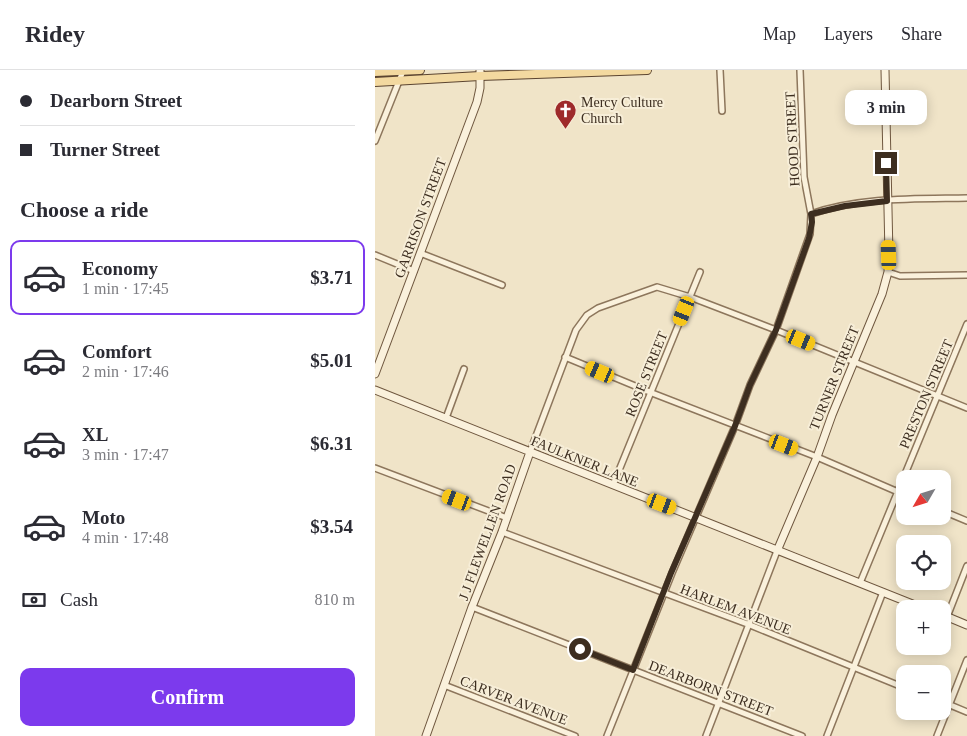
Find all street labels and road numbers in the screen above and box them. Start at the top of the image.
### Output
street label: HOOD STREET [782,91,802,187]
street label: GARRISON STREET [392,156,449,280]
street label: TURNER STREET [807,324,862,432]
street label: ROSE STREET [623,329,671,419]
street label: PRESTON STREET [897,337,956,451]
street label: FAULKNER LANE [529,433,641,490]
street label: J J FLEWELLEN ROAD [456,462,519,602]
street label: HARLEM AVENUE [678,581,793,638]
street label: DEARBORN STREET [647,658,775,719]
street label: CARVER AVENUE [458,673,570,728]

